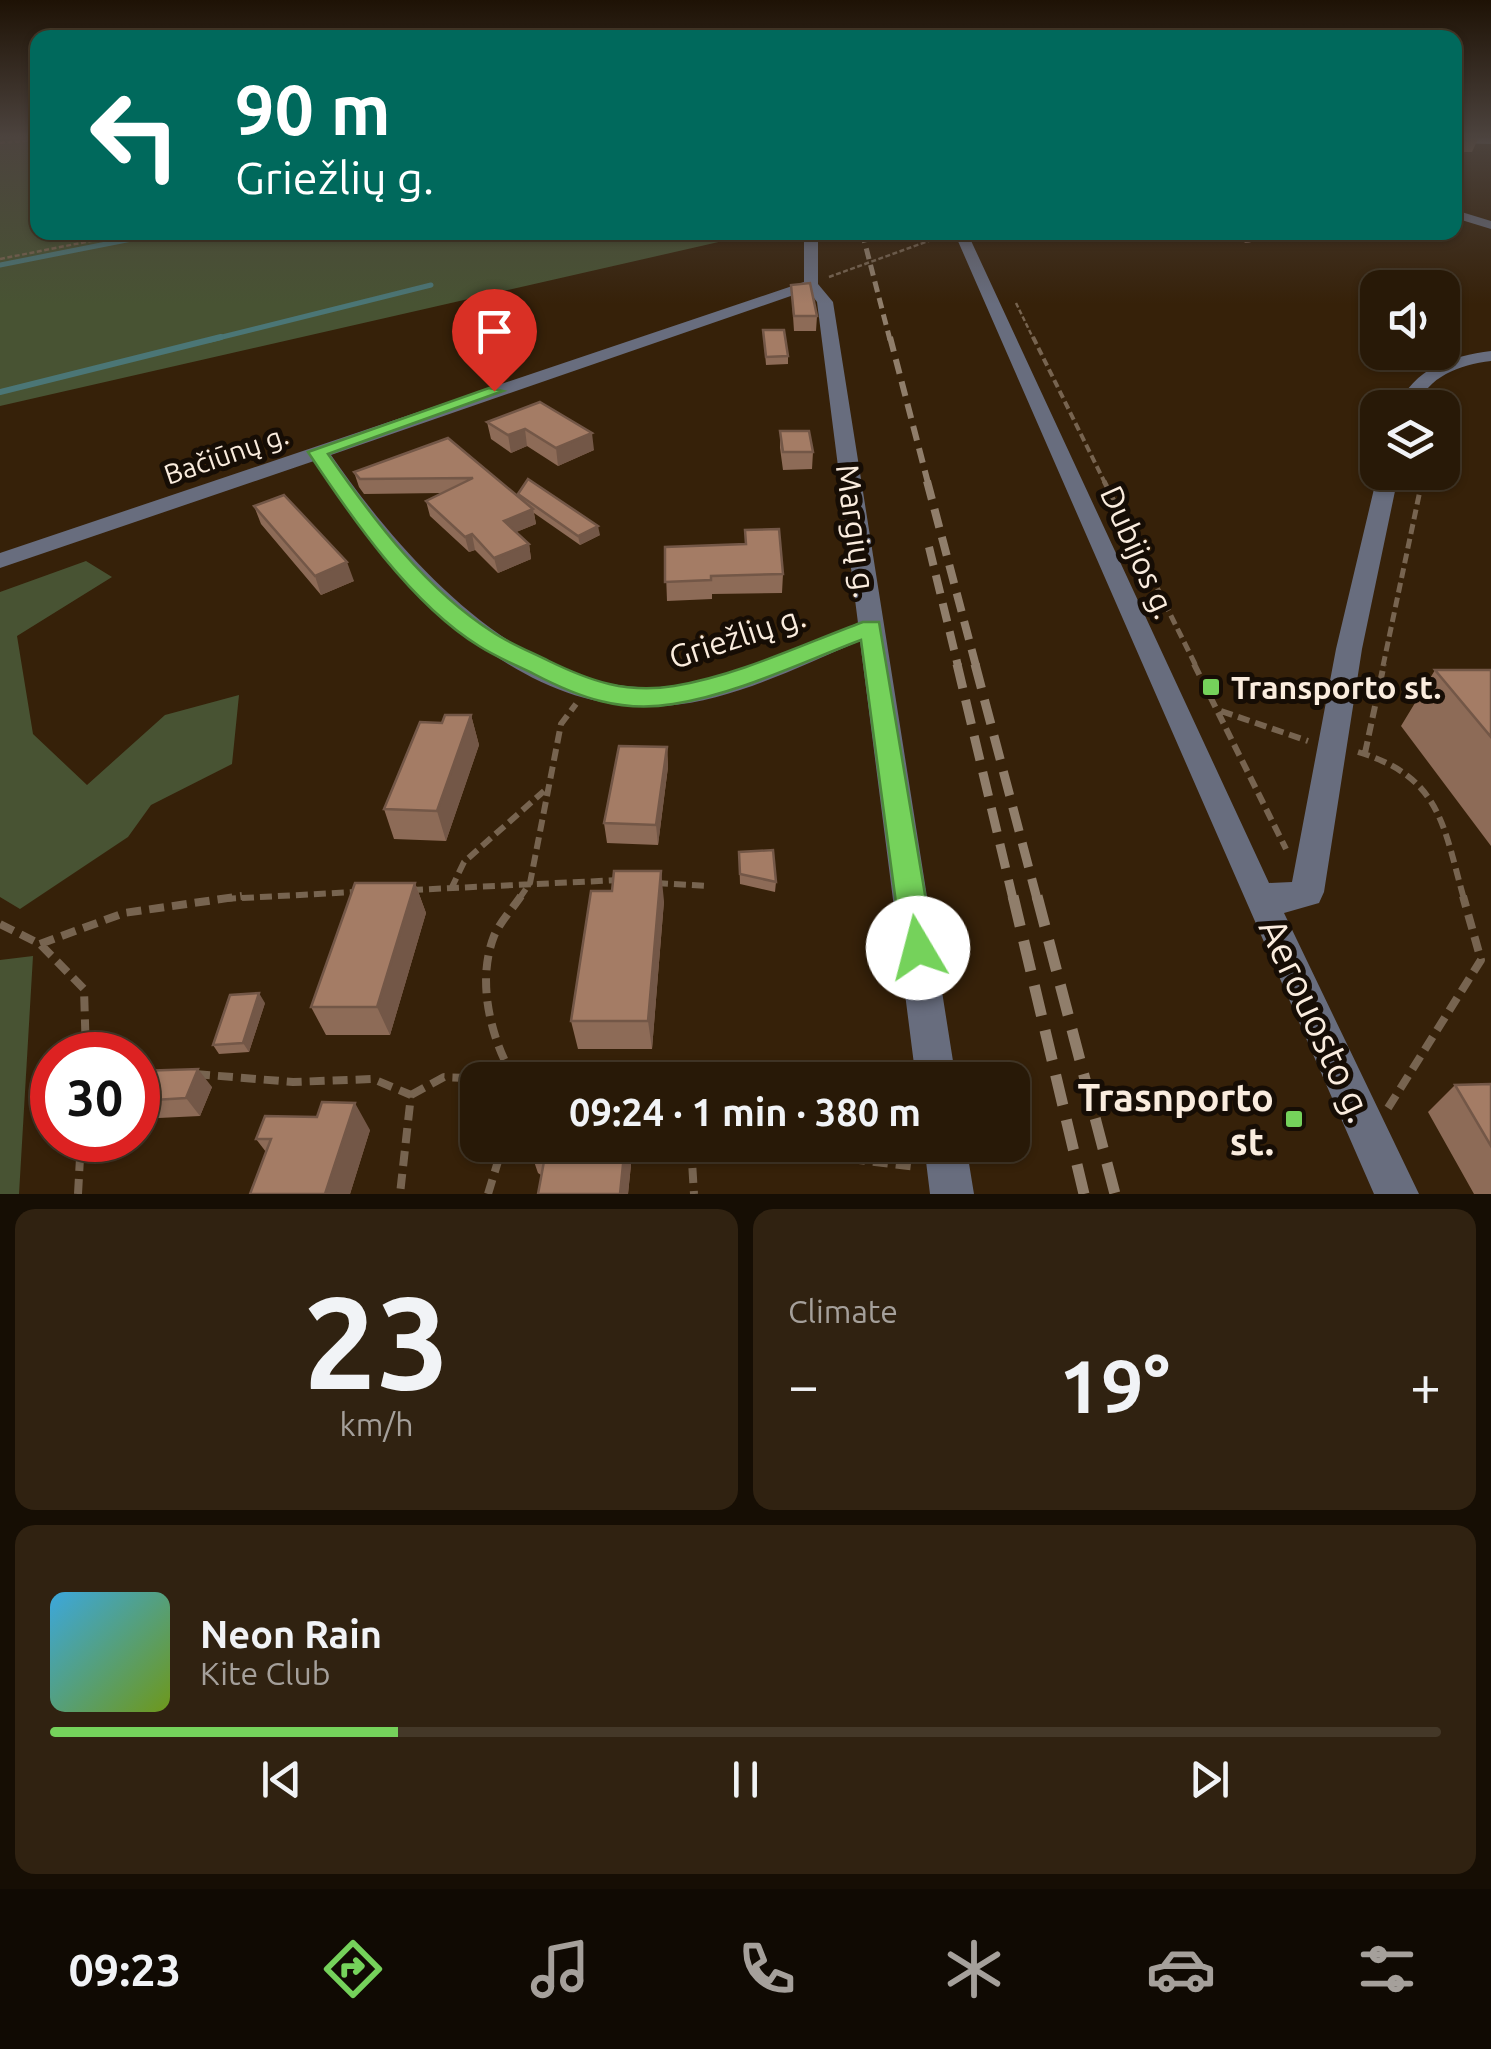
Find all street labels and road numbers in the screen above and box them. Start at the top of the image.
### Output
street label: Bačiūnų g. [160,418,292,490]
street label: Margių g. [830,462,884,600]
street label: Dubijos g. [1094,480,1184,624]
street label: Griežlių g. [664,597,810,675]
street label: Aerouosto g. [1252,912,1382,1128]

